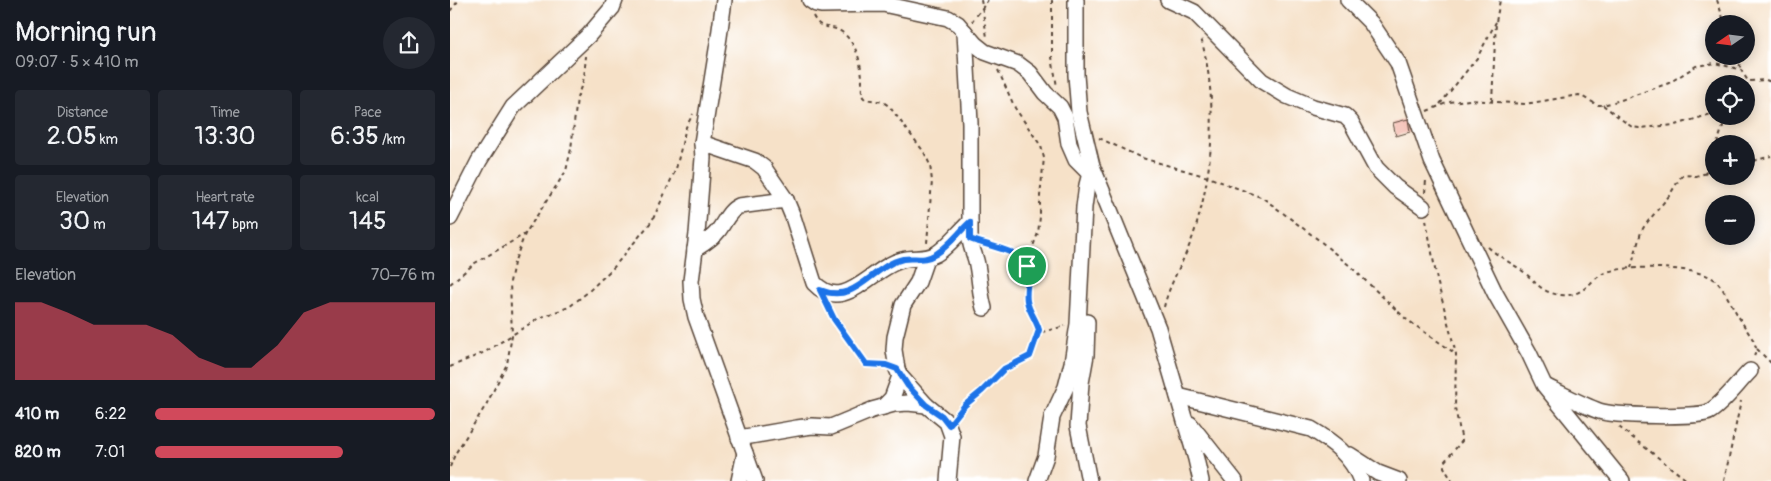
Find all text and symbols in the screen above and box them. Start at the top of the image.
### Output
text: Morning run [15,15,157,50]
north arrow [1705,15,1755,65]
map controls [1705,15,1755,245]
button: share [383,17,435,69]
text: 09:07 · 5 × 410 m [15,52,139,72]
button: locate [1705,75,1755,125]
text: Distance [57,104,108,121]
text: Time [210,104,240,121]
text: Pace [354,104,382,121]
text: 2.05 [47,121,97,152]
text: 13:30 [194,121,256,152]
text: 6:35 [330,121,379,152]
text: km [97,131,118,148]
text: /km [379,131,405,148]
button: + [1705,135,1755,185]
text: Elevation [56,189,109,206]
text: Heart rate [195,189,255,206]
text: kcal [356,189,379,206]
button: − [1705,195,1755,245]
text: 30 [59,206,90,237]
text: 147 [192,206,229,237]
text: 145 [349,206,387,237]
text: m [90,216,106,233]
text: bpm [229,216,258,233]
pin [1006,245,1048,287]
icon: arrive [1013,252,1041,280]
text: Elevation [15,265,76,285]
text: 70–76 m [371,265,435,285]
text: 410 m [15,404,59,424]
text: 6:22 [95,404,126,424]
text: 820 m [15,442,61,462]
text: 7:01 [95,442,125,462]

